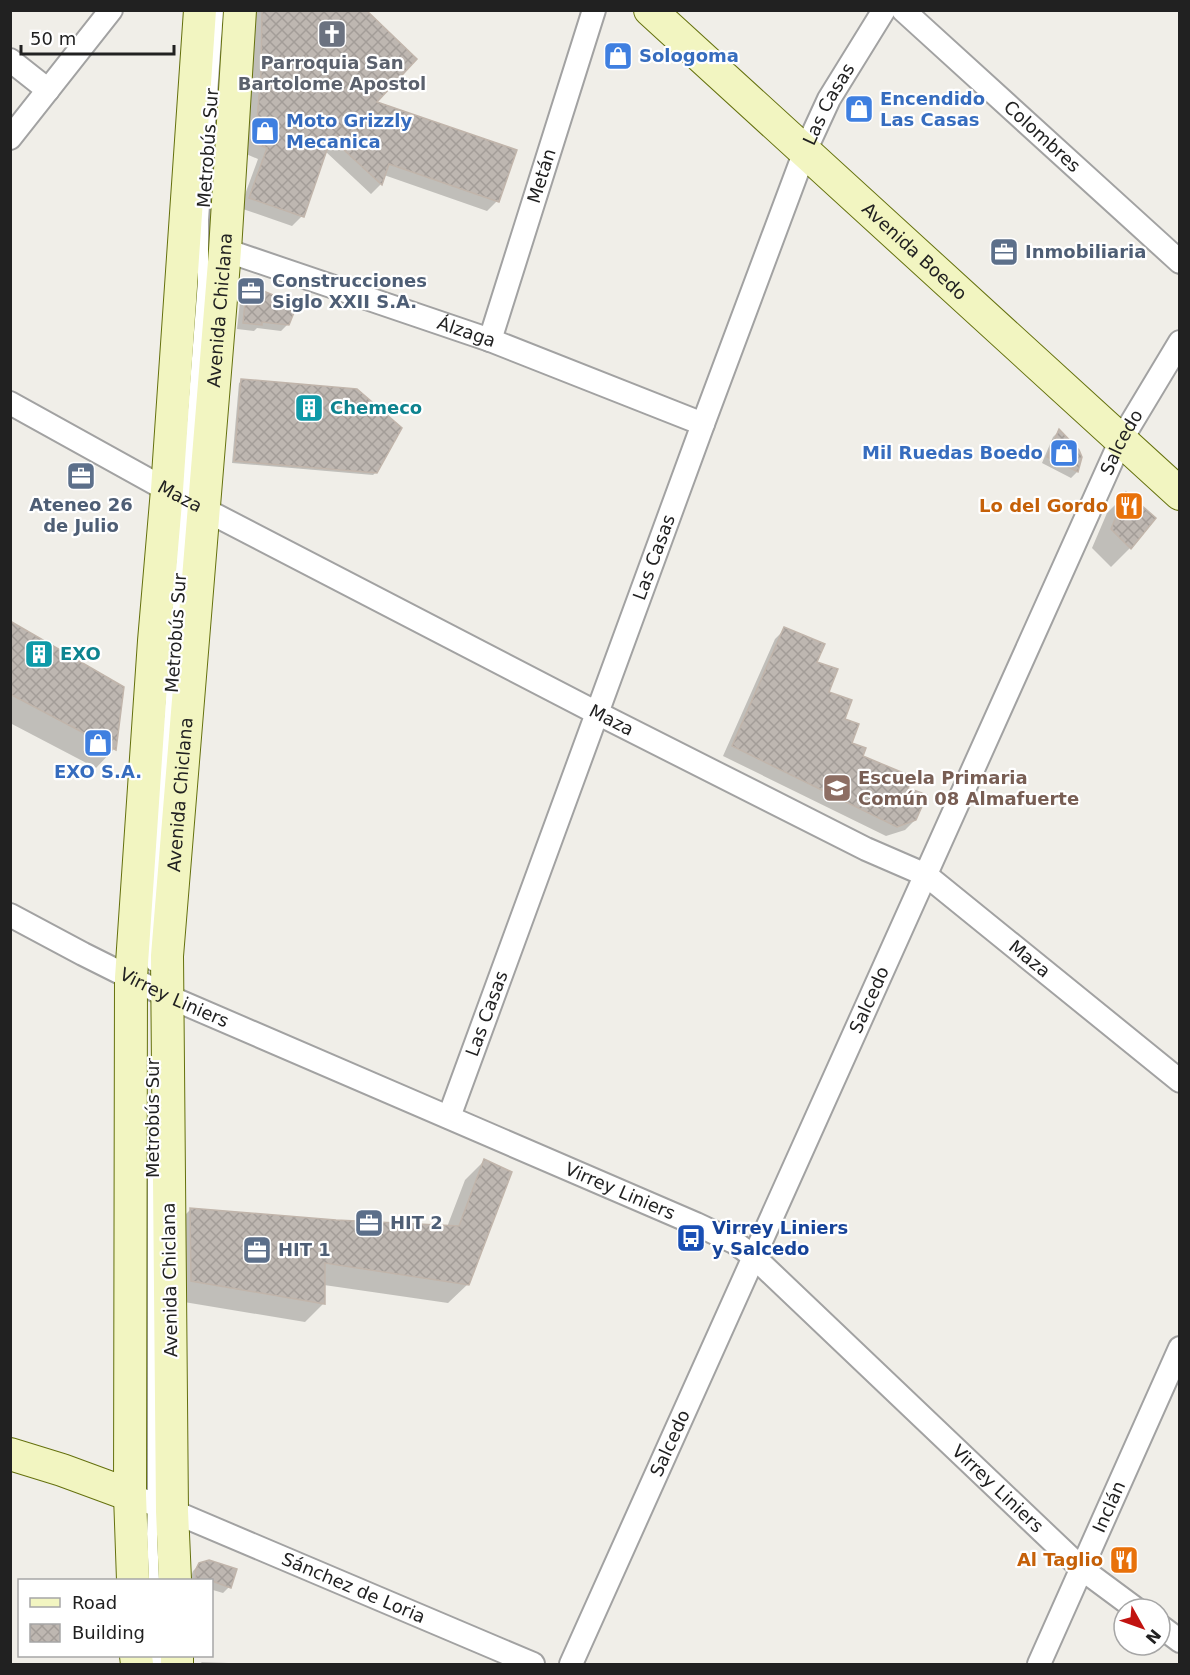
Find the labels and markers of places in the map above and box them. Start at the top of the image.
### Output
church icon: Parroquia San Bartolome Apostol [316,18,348,50]
shop icon: Sologoma [602,40,634,72]
place label: Sologoma [639,45,739,66]
place label: Parroquia San Bartolome Apostol [238,52,426,94]
place label: Encendido Las Casas [880,88,985,130]
shop icon: Encendido Las Casas [843,93,875,125]
place label: Moto Grizzly Mecanica [286,110,412,152]
shop icon: Moto Grizzly Mecanica [249,115,281,147]
office icon: Inmobiliaria [988,236,1020,268]
place label: Inmobiliaria [1025,241,1146,262]
place label: Construcciones Siglo XXII S.A. [272,270,427,312]
office icon: Construcciones Siglo XXII S.A. [235,275,267,307]
building icon: Chemeco [293,392,325,424]
place label: Chemeco [330,397,422,418]
shop icon: Mil Ruedas Boedo [1048,437,1080,469]
place label: Mil Ruedas Boedo [862,442,1043,463]
office icon: Ateneo 26 de Julio [65,460,97,492]
restaurant icon: Lo del Gordo [1113,490,1145,522]
place label: Ateneo 26 de Julio [29,494,133,536]
place label: Lo del Gordo [979,495,1108,516]
building icon: EXO [23,638,55,670]
place label: EXO [60,643,101,664]
shop icon: EXO S.A. [82,727,114,759]
place label: EXO S.A. [54,761,142,782]
place label: Escuela Primaria Común 08 Almafuerte [858,767,1079,809]
school or university icon: Escuela Primaria Común 08 Almafuerte [821,772,853,804]
office icon: HIT 2 [353,1207,385,1239]
place label: HIT 2 [390,1212,443,1233]
place label: Virrey Liniers y Salcedo [712,1217,848,1259]
bus stop icon: Virrey Liniers y Salcedo [675,1222,707,1254]
office icon: HIT 1 [241,1234,273,1266]
place label: HIT 1 [278,1239,331,1260]
restaurant icon: Al Taglio [1108,1544,1140,1576]
place label: Al Taglio [1017,1549,1103,1570]

